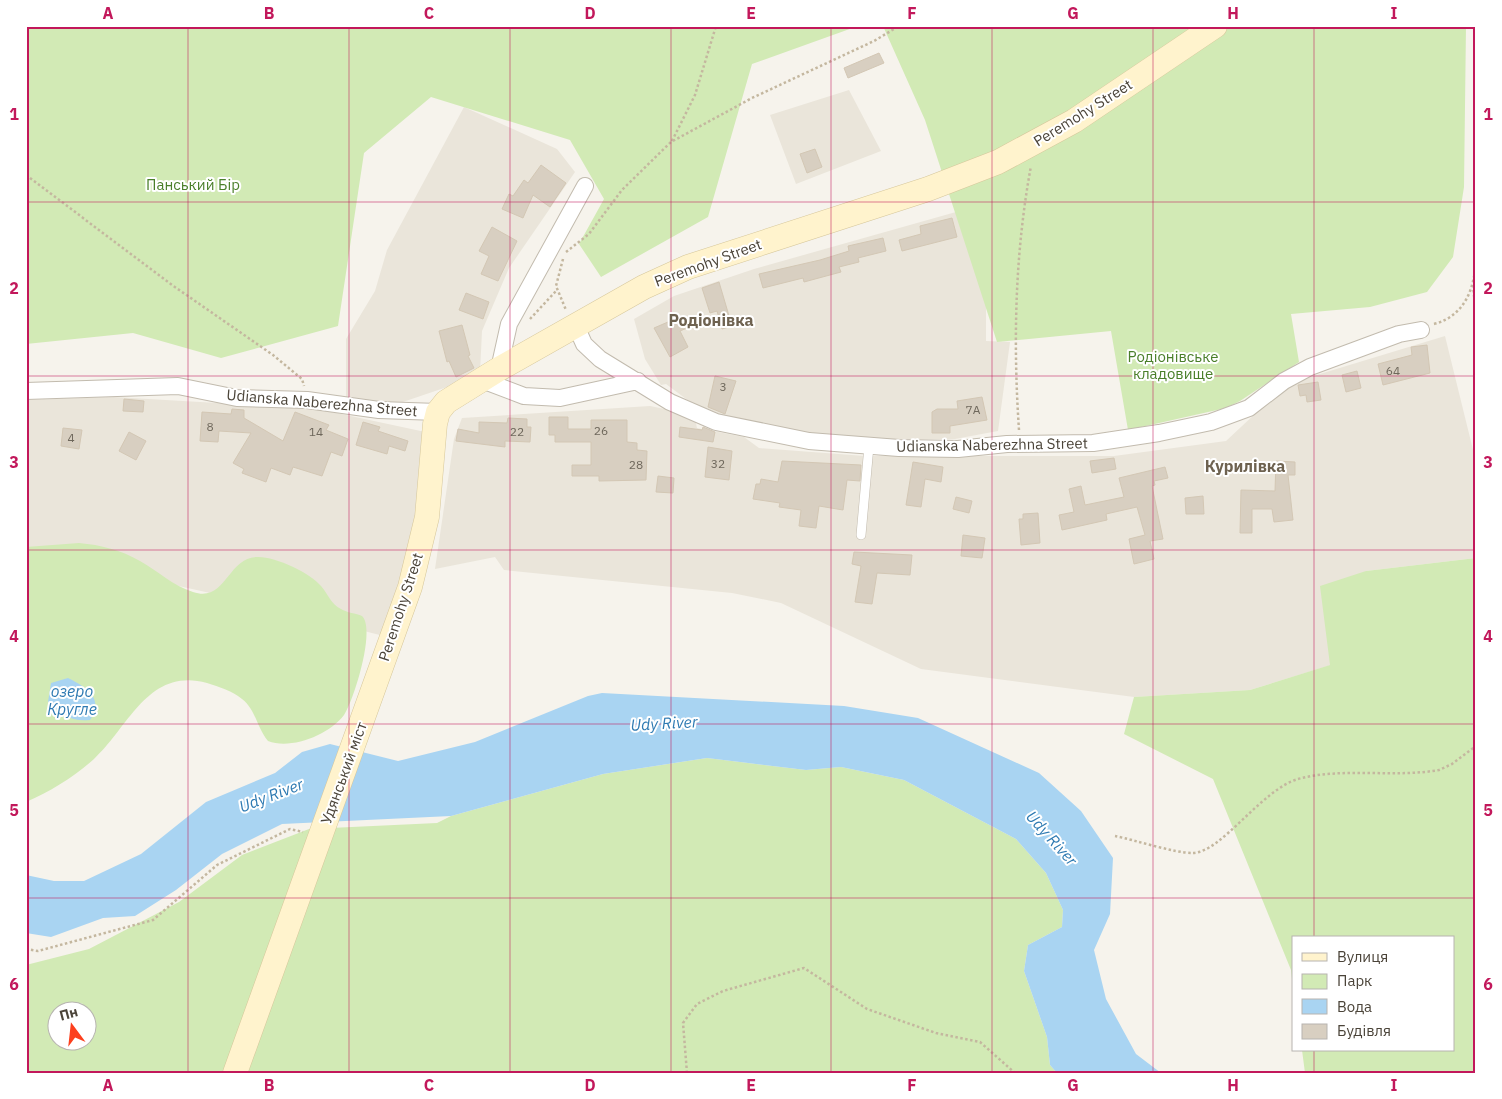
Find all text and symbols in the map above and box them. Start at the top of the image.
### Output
text: A [103,3,114,23]
text: B [264,3,275,23]
text: C [424,3,434,23]
text: D [584,3,596,23]
text: E [746,3,756,23]
text: F [907,3,917,23]
text: G [1067,3,1079,23]
text: H [1227,3,1239,23]
text: I [1391,3,1398,23]
street label: Peremohy Street [1030,75,1136,151]
text: 1 [9,104,19,124]
text: 1 [1483,104,1493,124]
park label: Панський Бір [146,175,240,194]
street label: Peremohy Street [652,234,764,291]
text: 2 [9,278,19,298]
text: 2 [1483,278,1493,298]
district label: Родіонівка [668,310,754,330]
park label: Родіонівське кладовище [1128,347,1218,383]
house number: 64 [1386,363,1400,378]
house number: 3 [719,379,727,394]
street label: Udianska Naberezhna Street [226,385,418,420]
house number: 7А [966,402,981,417]
house number: 8 [206,419,214,434]
house number: 26 [594,423,608,438]
house number: 14 [309,424,323,439]
house number: 22 [510,424,524,439]
house number: 4 [67,430,75,445]
street label: Udianska Naberezhna Street [896,433,1088,456]
text: 3 [9,452,19,472]
text: 3 [1483,452,1493,472]
house number: 32 [711,456,725,471]
district label: Курилівка [1205,456,1285,476]
house number: 28 [629,457,643,472]
street label: Peremohy Street [374,550,427,663]
text: 4 [9,626,19,646]
text: 4 [1483,626,1493,646]
water label: озеро Кругле [47,681,97,719]
water label: Udy River [630,711,699,735]
street label: Удянський міст [316,719,371,827]
water label: Udy River [236,773,307,816]
text: 5 [9,800,19,820]
text: 5 [1483,800,1493,820]
water label: Udy River [1022,806,1083,871]
legend [1292,936,1454,1052]
text: Вулиця [1337,947,1388,966]
text: Парк [1337,971,1372,990]
text: 6 [9,974,19,994]
text: 6 [1483,974,1493,994]
text: Вода [1337,997,1372,1016]
north arrow [48,1002,98,1052]
text: Пн [57,1002,80,1025]
text: Будівля [1337,1021,1391,1040]
text: A [103,1075,114,1095]
text: B [264,1075,275,1095]
text: C [424,1075,434,1095]
text: D [584,1075,596,1095]
text: E [746,1075,756,1095]
text: F [907,1075,917,1095]
text: G [1067,1075,1079,1095]
text: H [1227,1075,1239,1095]
text: I [1391,1075,1398,1095]

